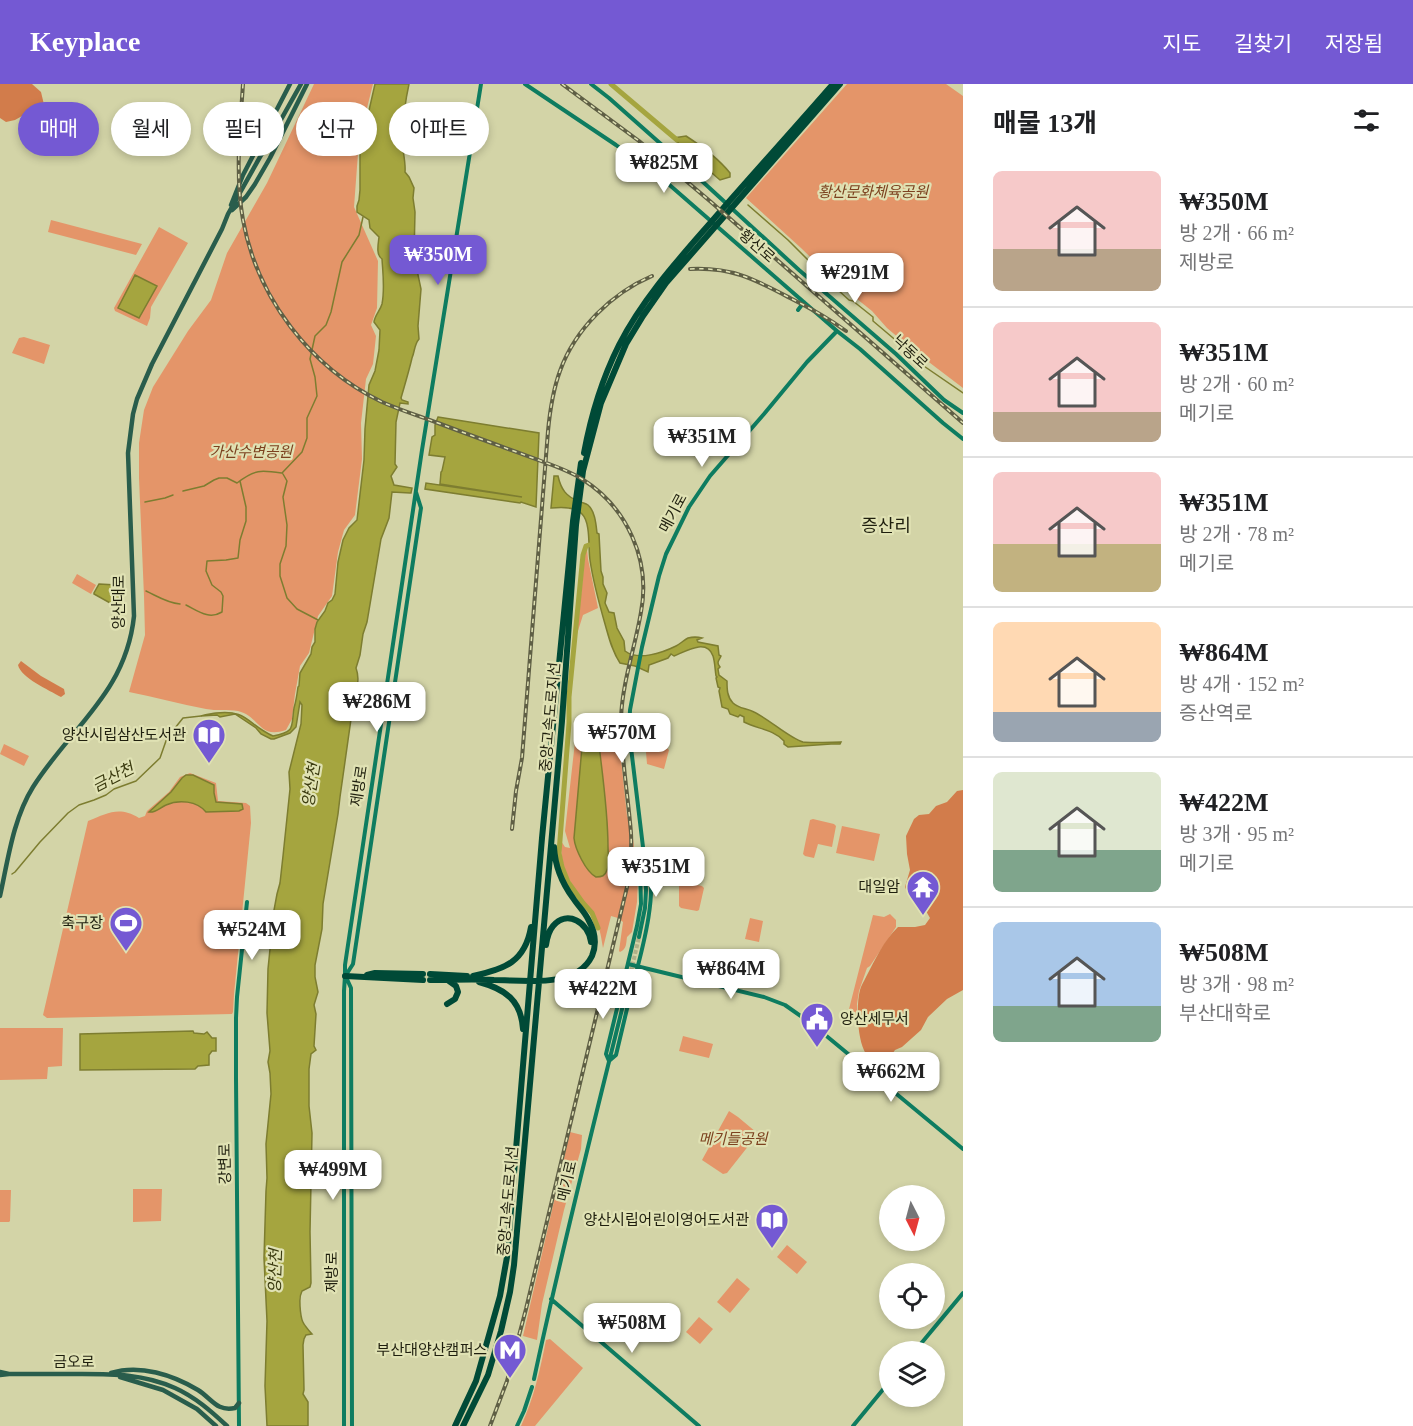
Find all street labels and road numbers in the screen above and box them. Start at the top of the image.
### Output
street label: 황산로 [736,226,778,266]
street label: 낙동로 [889,332,931,372]
street label: 메기로 [656,491,690,535]
street label: 양산대로 [111,574,127,630]
street label: 중앙고속도로지선 [537,661,563,773]
street label: 제방로 [348,764,370,808]
street label: 강변로 [217,1143,233,1185]
street label: 중앙고속도로지선 [495,1145,521,1257]
street label: 메기로 [555,1159,579,1203]
street label: 제방로 [324,1251,340,1293]
street label: 금오로 [53,1354,95,1370]

